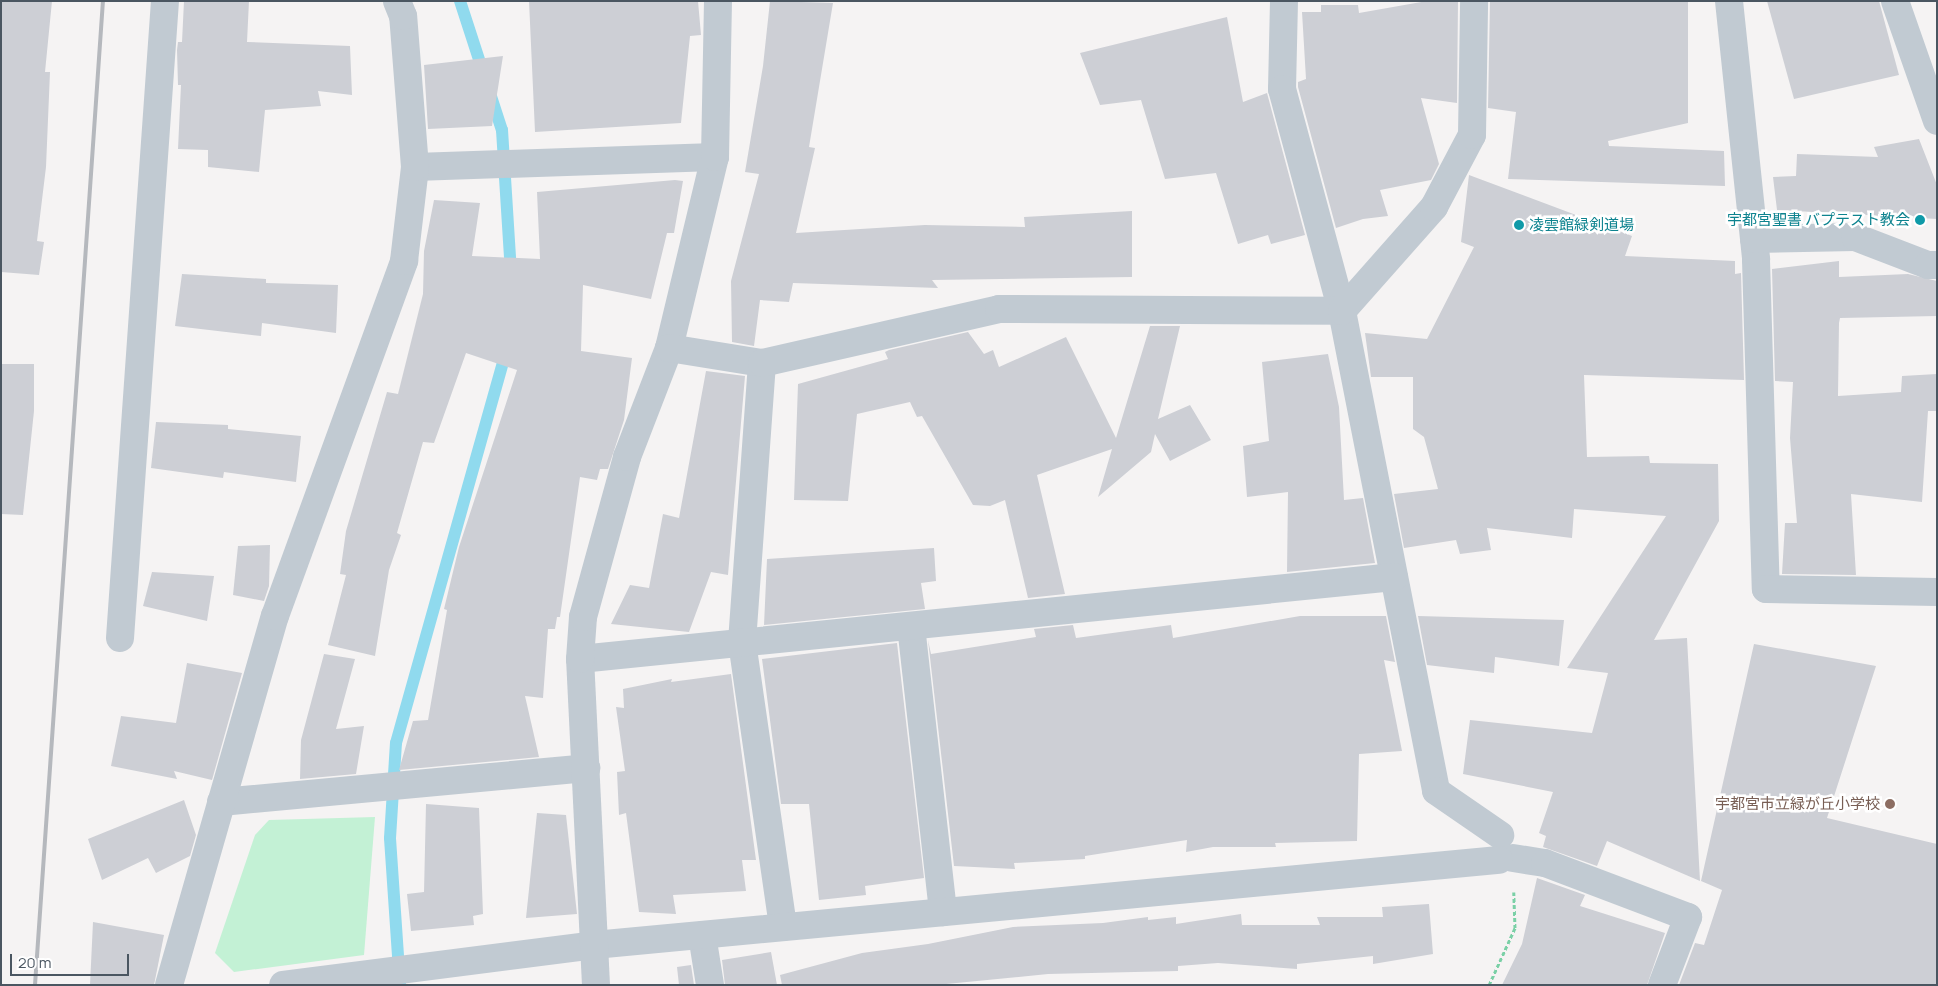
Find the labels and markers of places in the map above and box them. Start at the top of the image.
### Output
place label: 宇都宮聖書 バプテスト教会 [1727,211,1910,229]
marker: 宇都宮聖書 バプテスト教会 [1914,214,1926,226]
place label: 凌雲館緑剣道場 [1529,216,1634,234]
marker: 凌雲館緑剣道場 [1513,219,1525,231]
place label: 宇都宮市立緑が丘小学校 [1715,795,1880,813]
marker: 宇都宮市立緑が丘小学校 [1884,798,1896,810]

